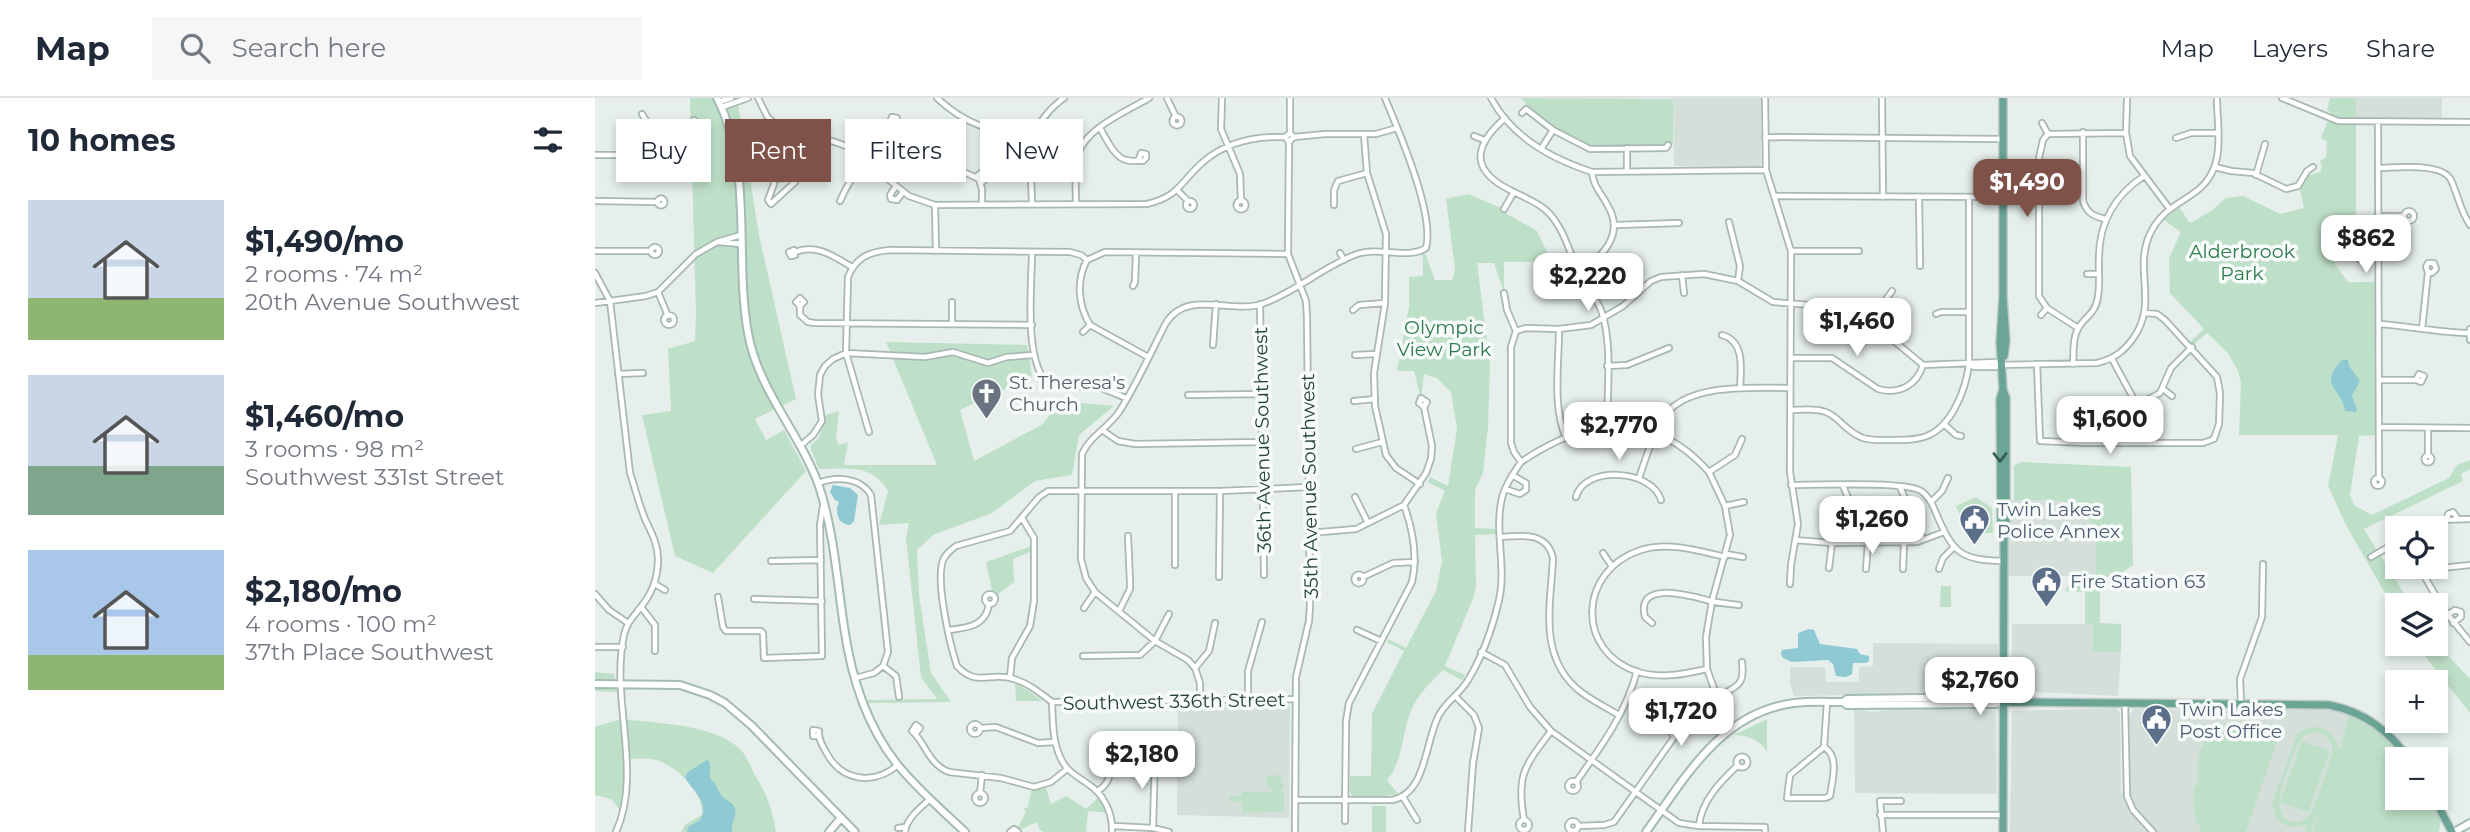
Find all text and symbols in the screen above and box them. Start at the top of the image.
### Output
search box [152,17,642,80]
text: Map [35,28,110,68]
icon: search [176,29,214,67]
text: Search here [232,32,386,64]
text: Map [2160,34,2214,63]
text: Layers [2252,34,2328,63]
text: Share [2366,34,2435,63]
chip: Buy [616,119,711,182]
chip: Rent [725,119,831,182]
chip: Filters [845,119,966,182]
chip: New [980,119,1083,182]
icon: filters [529,121,567,159]
text: 10 homes [28,122,176,159]
pin: $1,490 [1970,159,2084,219]
text: $1,490 [1989,168,2065,196]
pin: $862 [2325,216,2407,275]
text: $1,490/mo [245,223,404,260]
text: $862 [2337,224,2395,252]
icon: home [84,228,168,312]
park label: Alderbrook Park [2189,240,2296,285]
pin: $2,220 [1531,254,1645,313]
text: 2 rooms · 74 m² [245,260,423,288]
text: $2,220 [1549,262,1627,290]
text: 20th Avenue Southwest [245,288,520,316]
pin: $1,460 [1800,299,1914,358]
text: $1,460 [1819,307,1895,335]
park label: Olympic View Park [1397,316,1492,361]
street label: 36th Avenue Southwest [1249,326,1276,553]
place label: St. Theresa's Church [1009,371,1125,416]
street label: 35th Avenue Southwest [1296,373,1323,599]
church icon: St. Theresa's Church [969,376,1003,420]
pin: $1,600 [2053,396,2167,456]
text: $1,460/mo [245,398,404,435]
pin: $2,770 [1562,402,1676,462]
icon: home [84,403,168,487]
text: $1,600 [2072,405,2148,433]
text: $2,770 [1580,411,1658,439]
text: 3 rooms · 98 m² [245,435,424,463]
one-way arrow [1992,452,2008,463]
text: Southwest 331st Street [245,463,504,491]
pin: $1,260 [1815,496,1929,556]
place label: Twin Lakes Police Annex [1997,498,2120,543]
public building icon: Twin Lakes Police Annex [1957,503,1991,547]
text: $1,260 [1835,505,1909,533]
map controls [2385,516,2448,810]
button: locate [2385,516,2448,579]
public building icon: Fire Station 63 [2030,564,2064,608]
place label: Fire Station 63 [2070,570,2206,593]
text: $2,180/mo [245,573,402,610]
icon: home [84,578,168,662]
button: layers [2385,593,2448,656]
text: 4 rooms · 100 m² [245,610,437,638]
text: 37th Place Southwest [245,638,494,666]
pin: $2,760 [1923,658,2037,717]
text: $2,760 [1941,666,2019,694]
button: + [2385,670,2448,733]
street label: Southwest 336th Street [1063,688,1286,715]
pin: $1,720 [1624,688,1738,748]
text: $1,720 [1645,697,1717,725]
place label: Twin Lakes Post Office [2179,698,2283,743]
public building icon: Twin Lakes Post Office [2139,703,2173,747]
pin: $2,180 [1085,732,1199,791]
text: $2,180 [1105,740,1179,768]
button: − [2385,747,2448,810]

